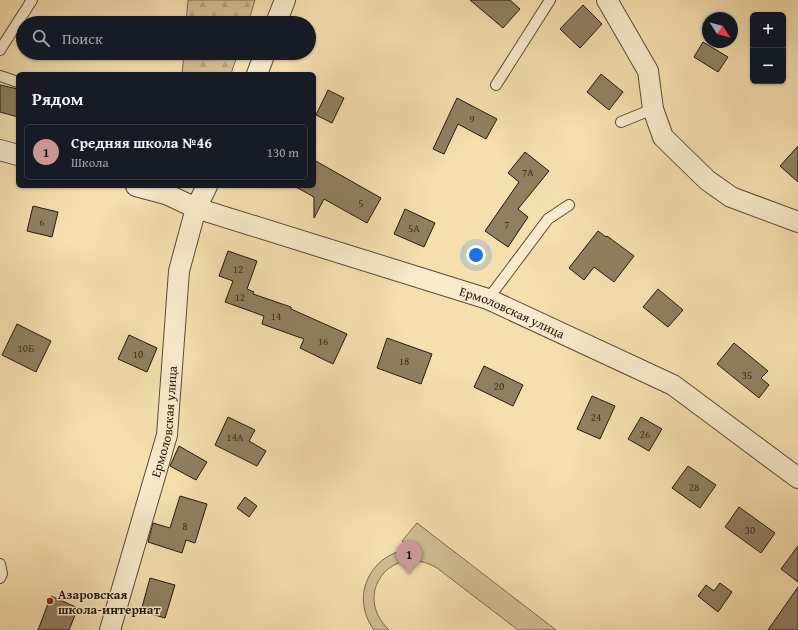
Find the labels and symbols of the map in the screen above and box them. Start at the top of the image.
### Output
north arrow [702,12,738,48]
house number: 9 [469,111,475,127]
house number: 7А [522,164,534,180]
house number: 5 [358,195,364,211]
house number: 6 [39,214,45,230]
house number: 7 [504,216,510,232]
house number: 5А [408,220,420,236]
your location [466,245,486,265]
house number: 12 [233,261,243,277]
street label: Ермоловская улица [457,282,569,344]
house number: 12 [235,289,245,305]
house number: 14 [271,308,281,324]
house number: 16 [318,333,328,349]
house number: 10Б [18,340,34,356]
house number: 10 [133,346,143,362]
house number: 18 [399,353,409,369]
street label: Ермоловская улица [146,364,182,480]
house number: 35 [742,367,752,383]
house number: 20 [494,378,504,394]
house number: 24 [591,409,601,425]
house number: 26 [640,426,650,442]
house number: 14А [226,429,244,445]
house number: 28 [689,479,699,495]
house number: 8 [182,518,188,534]
house number: 30 [745,522,755,538]
pin: 1 [396,541,422,574]
place label: Азаровская школа-интернат [58,585,160,619]
marker: Азаровская школа-интернат [45,596,55,606]

